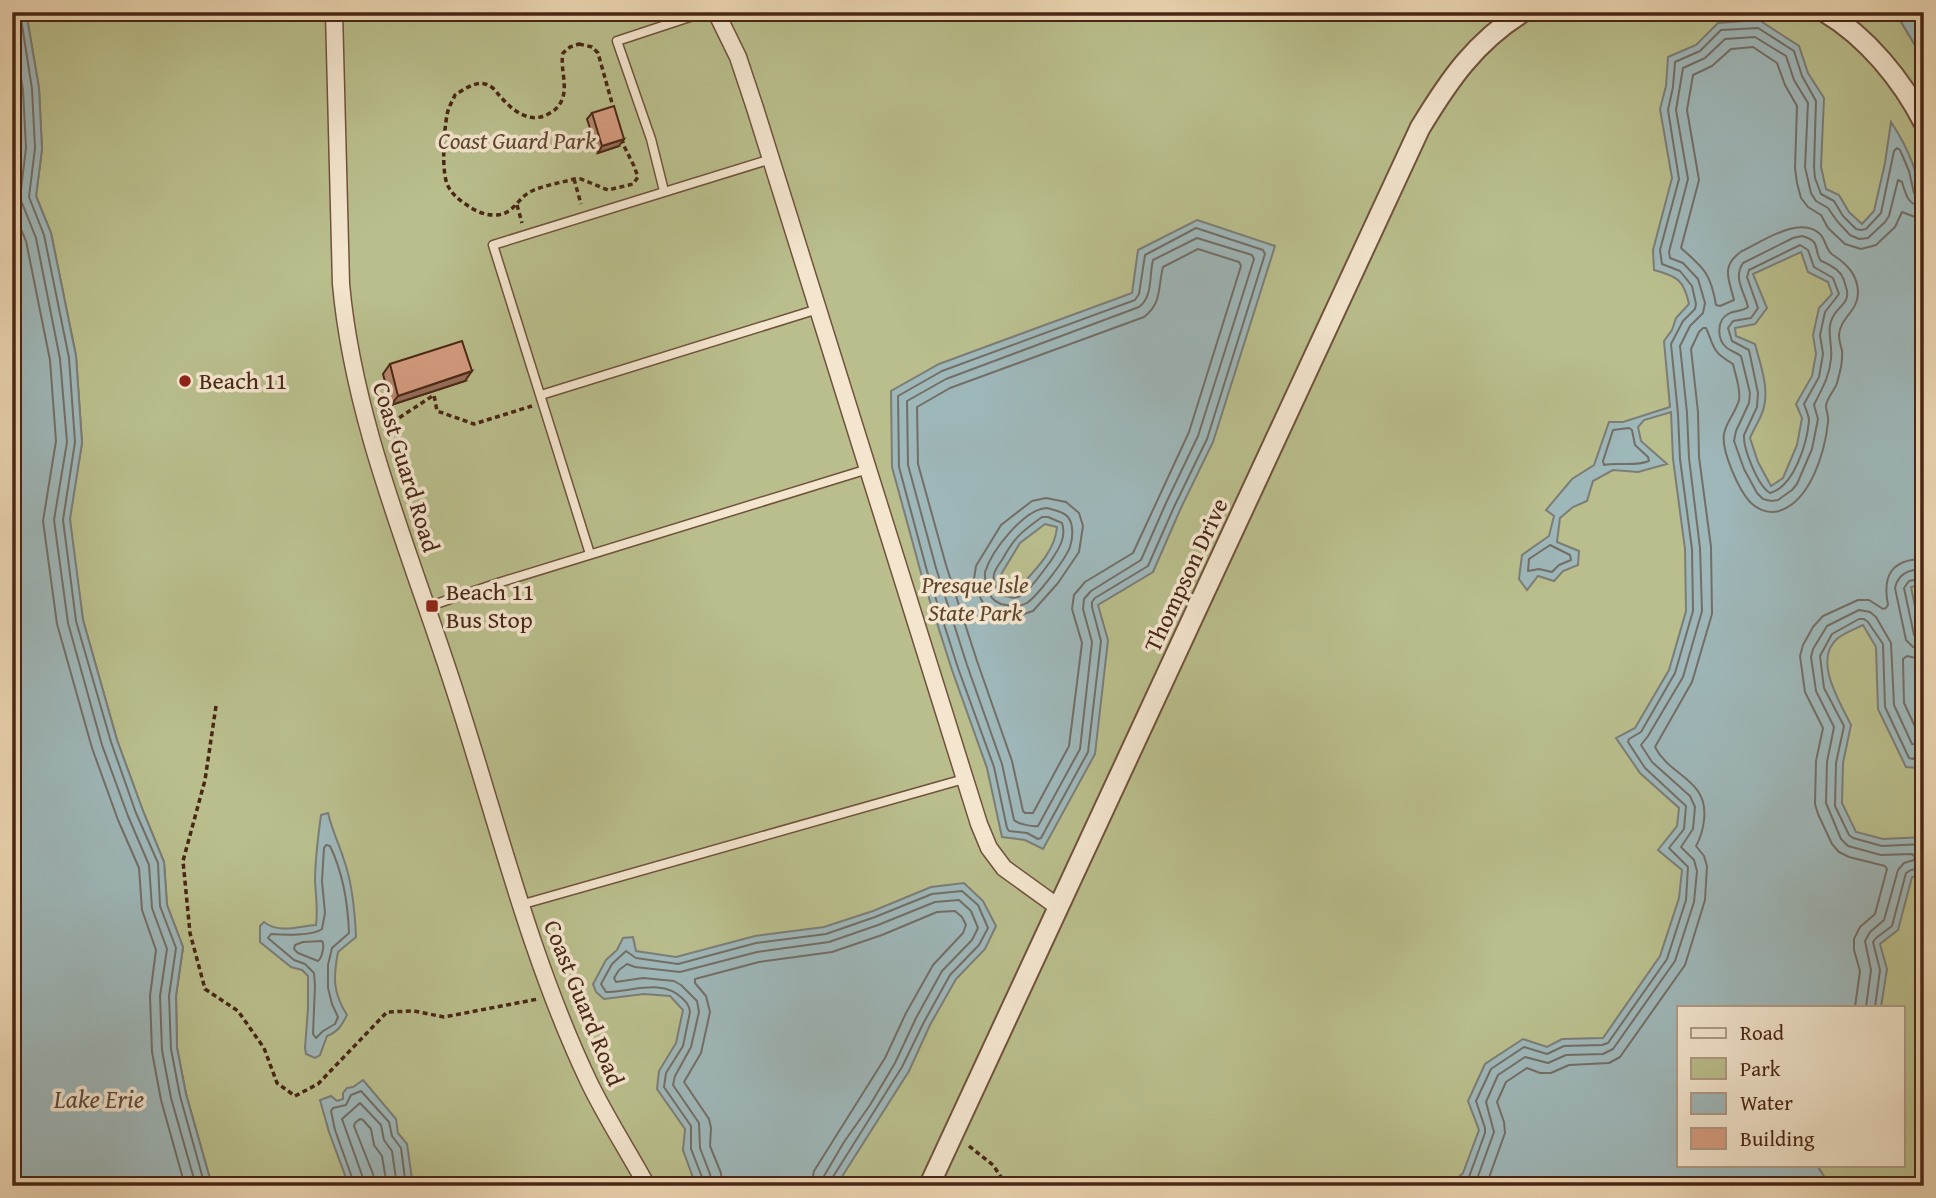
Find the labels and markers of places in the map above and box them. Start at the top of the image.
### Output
place label: Beach 11 [199,363,287,398]
marker: Beach 11 [177,373,193,389]
place label: Beach 11 Bus Stop [446,574,534,637]
marker: Beach 11 Bus Stop [424,598,440,614]

